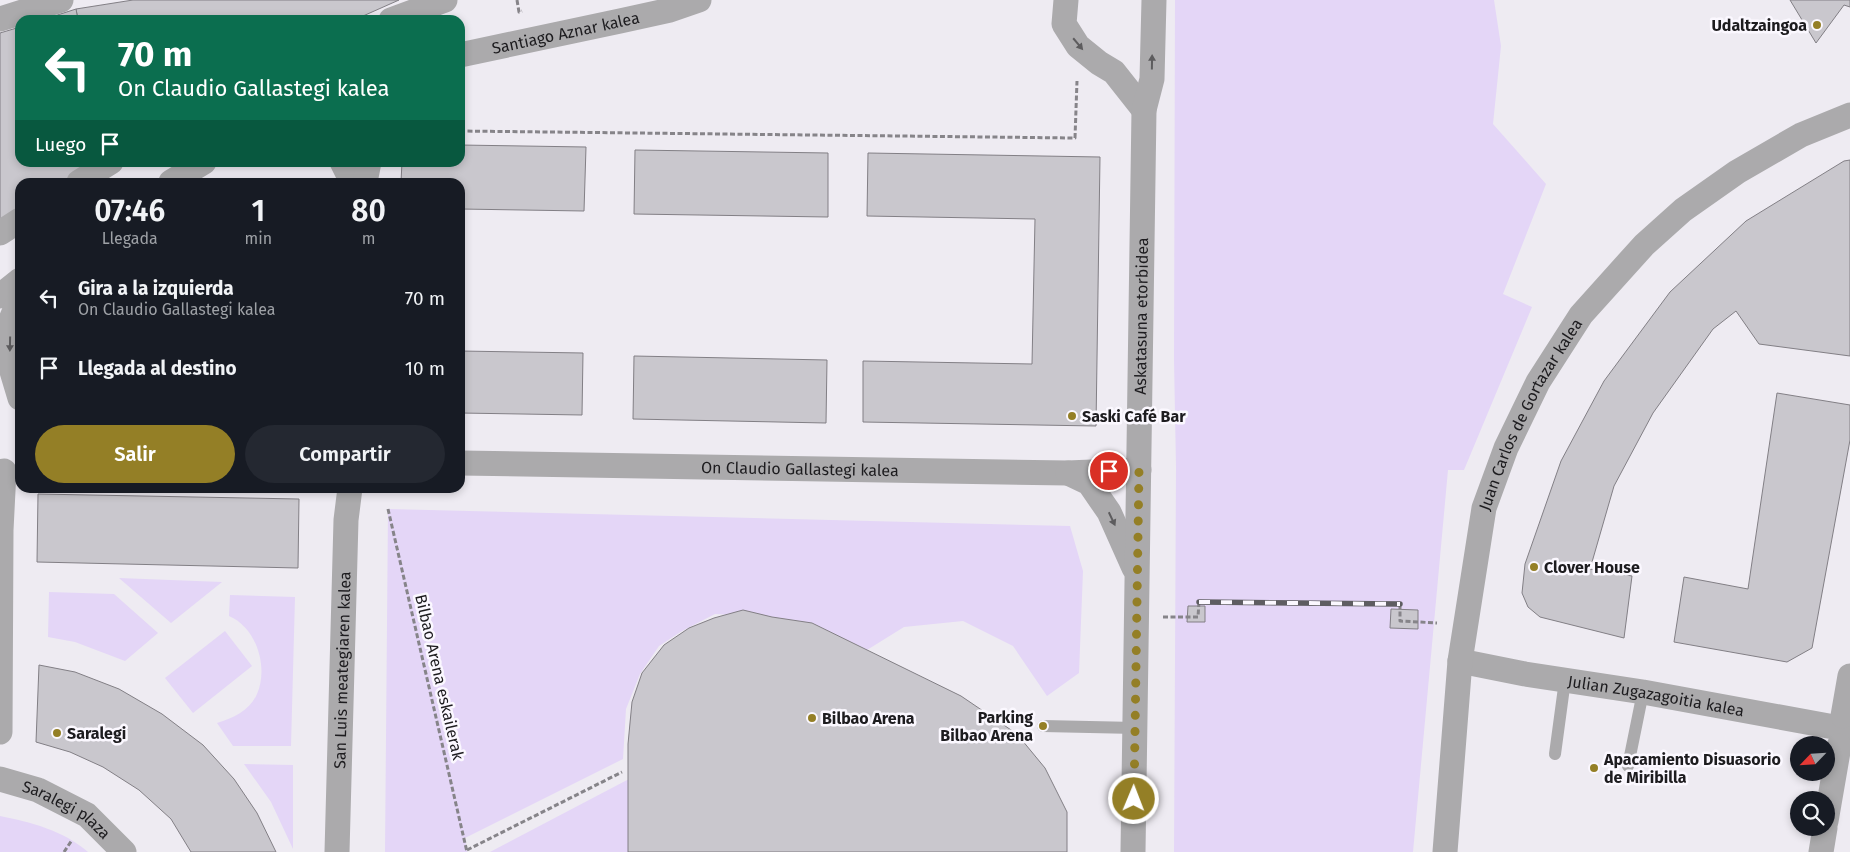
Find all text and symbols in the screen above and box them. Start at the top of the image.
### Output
street label: Santiago Aznar kalea [490,8,641,58]
place label: Udaltzaingoa [1711,16,1807,35]
marker: Udaltzaingoa [1811,19,1823,31]
text: 70 m [118,33,192,75]
icon: left [35,35,100,100]
one-way arrow [1073,38,1084,51]
one-way arrow [1149,54,1157,70]
text: On Claudio Gallastegi kalea [118,75,389,102]
icon: arrive [96,130,124,158]
text: Luego [35,133,86,156]
text: 07:46 [94,193,165,229]
text: 1 [251,193,265,229]
text: 80 [351,193,386,229]
text: Llegada [102,229,158,248]
text: min [244,229,272,248]
text: m [362,229,375,248]
street label: Askatasuna etorbidea [1131,237,1152,395]
text: Gira a la izquierda [78,277,234,300]
icon: left [35,284,63,312]
text: 70 m [405,287,445,310]
text: On Claudio Gallastegi kalea [78,300,275,319]
street label: Juan Carlos de Gortazar kalea [1475,315,1586,513]
one-way arrow [6,337,14,353]
icon: arrive [35,354,63,382]
text: Llegada al destino [78,357,237,380]
text: 10 m [405,357,445,380]
place label: Saski Café Bar [1082,407,1186,426]
marker: Saski Café Bar [1066,410,1078,422]
button: Salir [35,425,235,483]
button: Compartir [245,425,445,483]
pin [1088,450,1130,492]
icon: arrive [1095,457,1123,485]
street label: On Claudio Gallastegi kalea [701,458,899,480]
one-way arrow [1108,512,1116,526]
place label: Clover House [1544,558,1640,577]
marker: Clover House [1528,561,1540,573]
street label: San Luis meategiaren kalea [330,571,355,769]
street label: Bilbao Arena eskailerak [411,592,468,763]
street label: Julian Zugazagoitia kalea [1566,672,1746,720]
place label: Parking Bilbao Arena [940,708,1033,745]
place label: Bilbao Arena [822,709,915,728]
marker: Bilbao Arena [806,712,818,724]
marker: Parking Bilbao Arena [1037,720,1049,732]
place label: Saralegi [67,724,126,743]
marker: Saralegi [51,727,63,739]
north arrow [1790,736,1835,781]
map controls [1790,736,1835,836]
place label: Apacamiento Disuasorio de Miribilla [1603,750,1781,787]
marker: Apacamiento Disuasorio de Miribilla [1588,762,1600,774]
position arrow [1107,772,1159,824]
street label: Saralegi plaza [20,777,114,843]
button: search [1790,791,1835,836]

